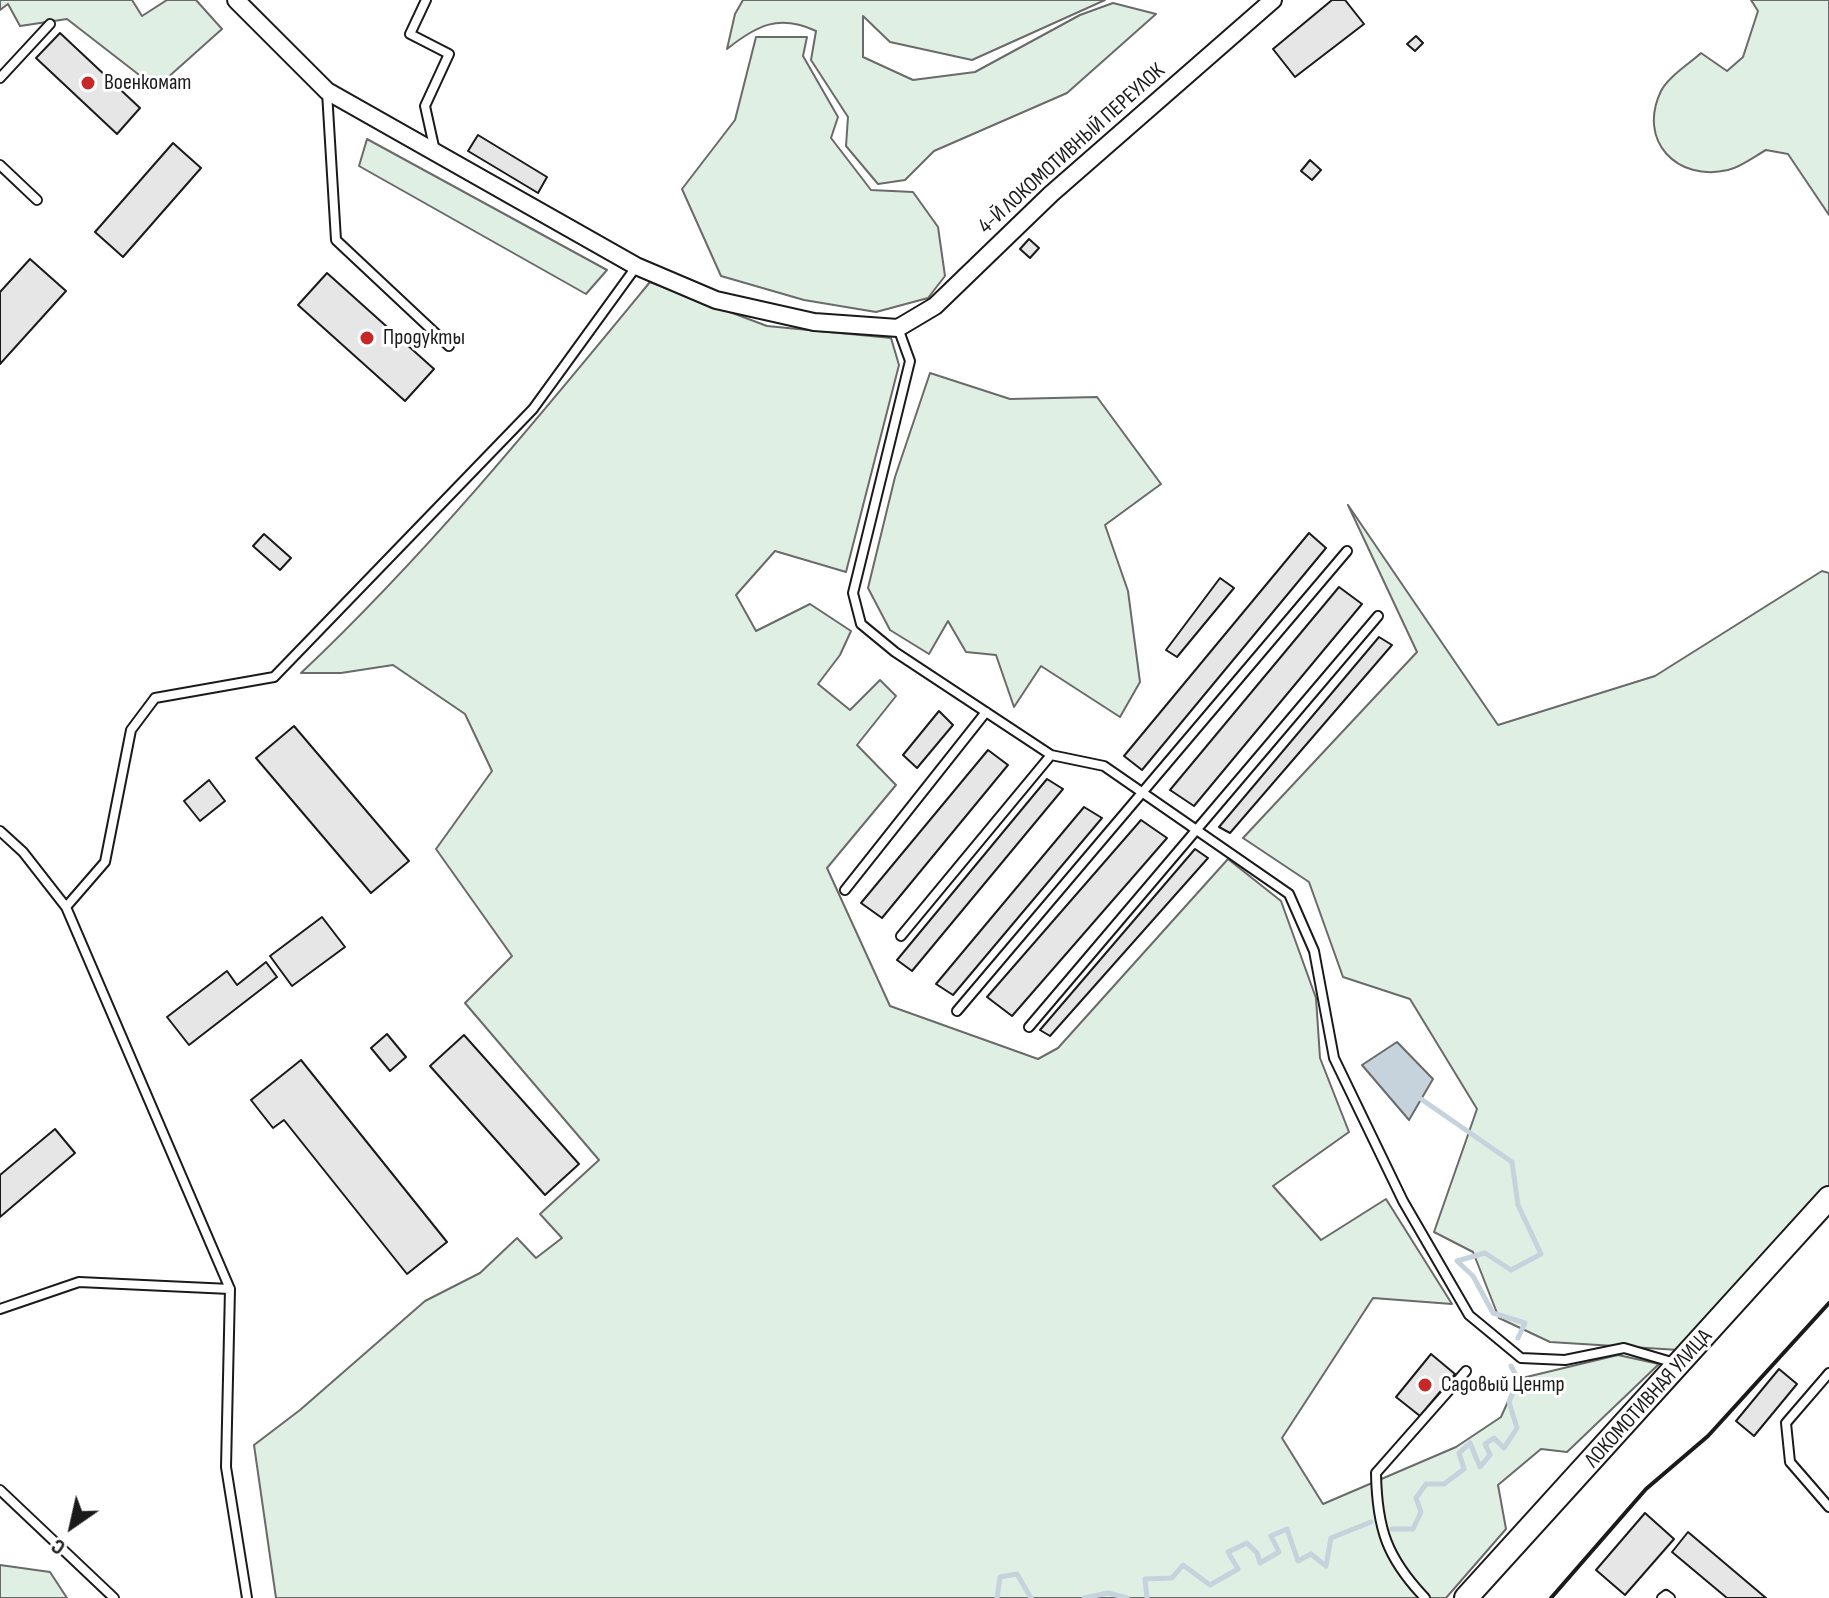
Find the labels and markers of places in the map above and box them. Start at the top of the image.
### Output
place label: Военкомат [104,70,191,96]
marker: Военкомат [79,74,97,92]
place label: Продукты [383,325,465,351]
marker: Продукты [358,329,376,347]
place label: Садовый Центр [1441,1372,1565,1398]
marker: Садовый Центр [1416,1376,1434,1394]

